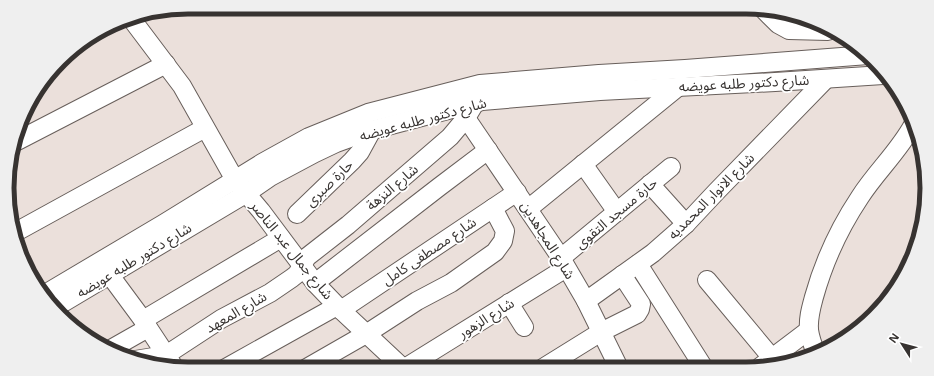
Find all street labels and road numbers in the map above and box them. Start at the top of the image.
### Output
street label: شارع دكتور طلبه عويضه [678,70,810,97]
street label: شارع دكتور طلبه عويضه [357,92,489,147]
street label: شارع الانوار المحمديه [663,148,760,245]
street label: حارة صبرى [301,155,357,210]
street label: شارع النزهة [362,159,423,216]
street label: حارة مسجد التقوى [571,173,661,253]
street label: شارع جمال عبد الناصر [245,196,338,304]
street label: شارع المجاهدين [515,197,580,284]
street label: شارع مصطفى كامل [378,212,481,291]
street label: شارع دكتور طلبه عويضه [73,218,196,303]
street label: شارع المعهد [202,286,271,338]
street label: شارع الزهور [453,293,518,344]

